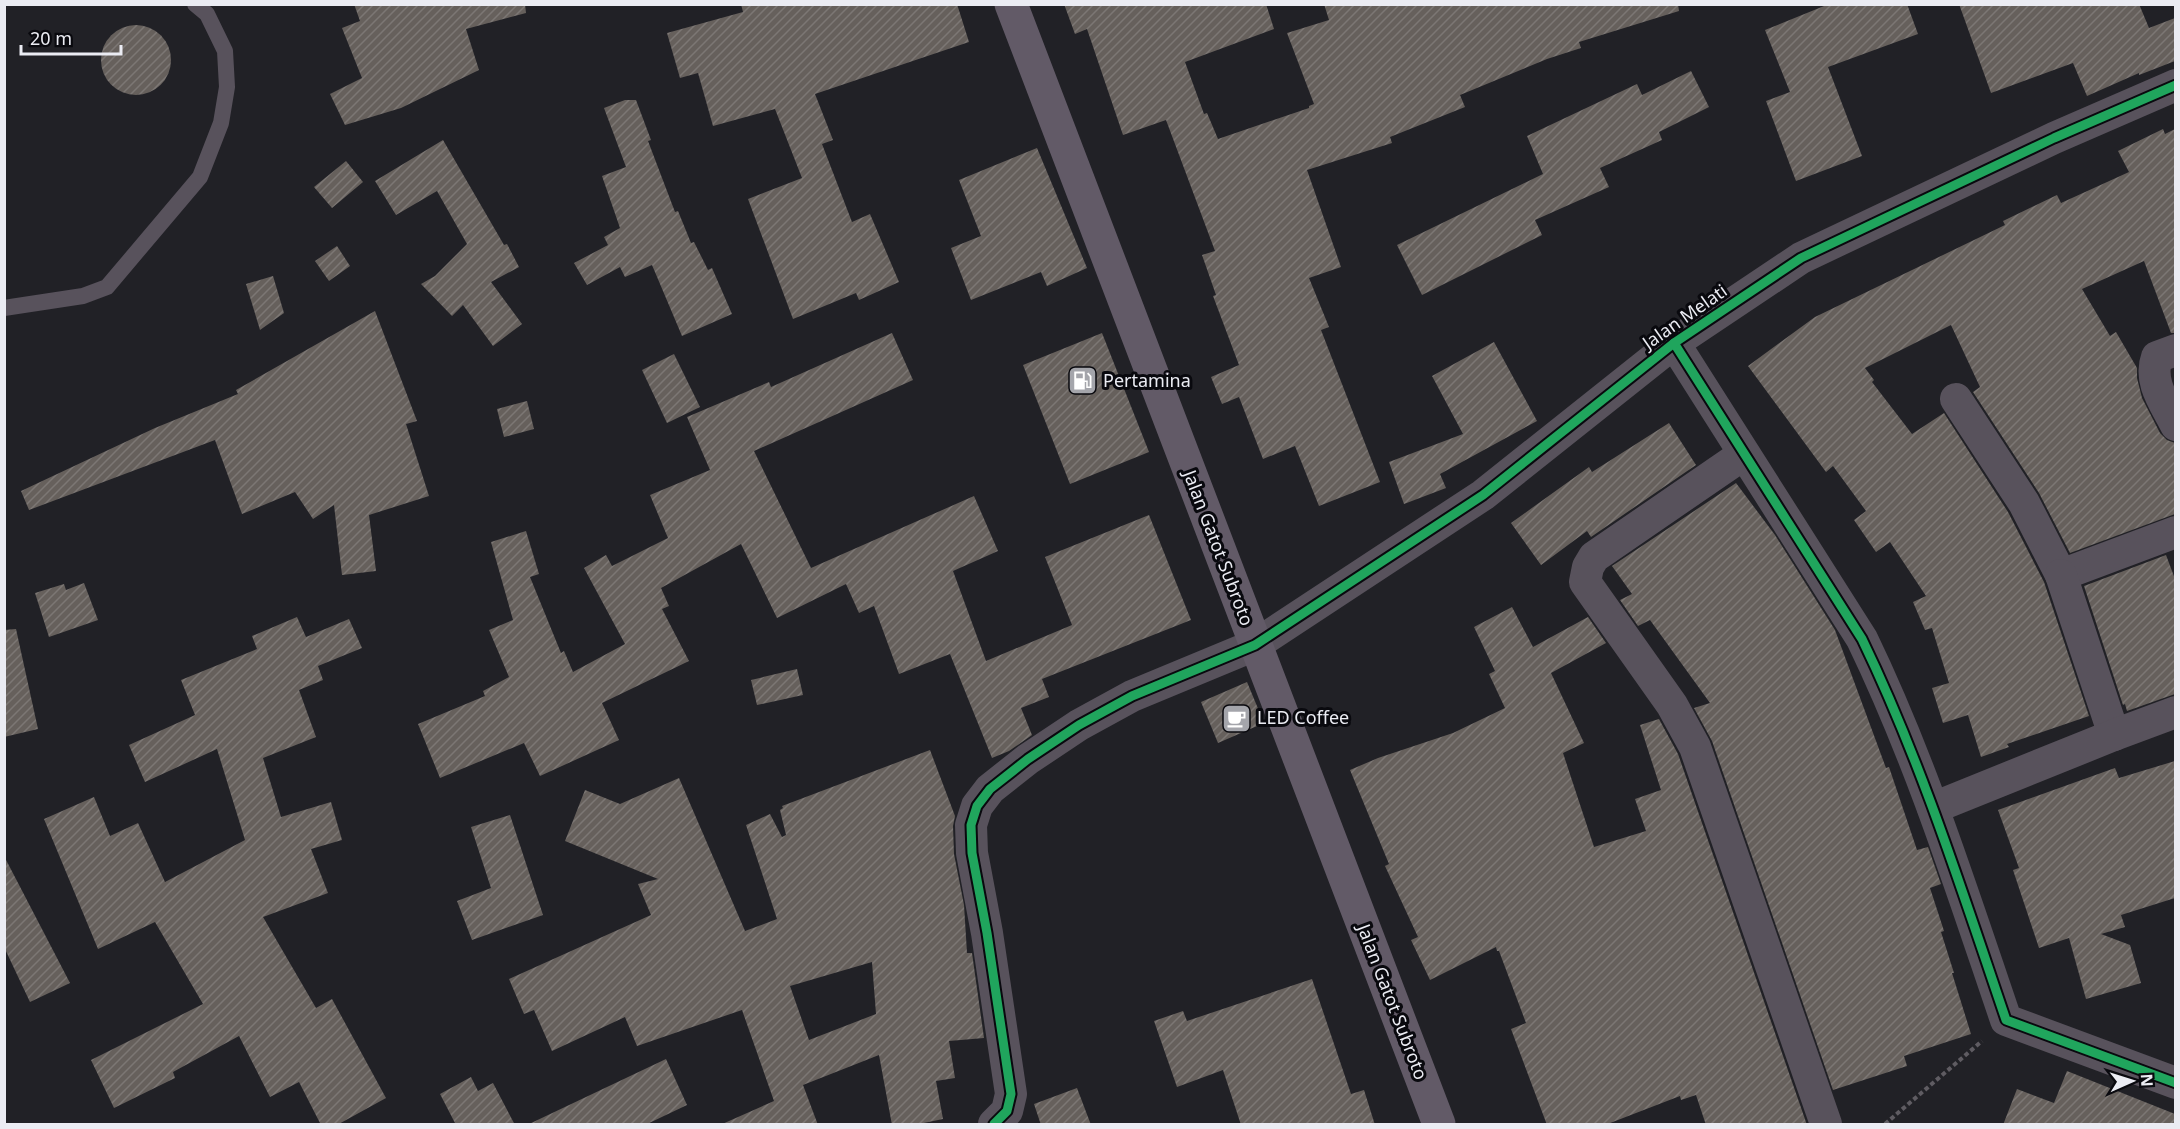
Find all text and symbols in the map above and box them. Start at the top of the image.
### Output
scale bar [21,18,122,56]
text: 20 m [30,26,72,50]
street label: Jalan Melati [1636,278,1731,355]
fuel station icon: Pertamina [1066,365,1098,397]
place label: Pertamina [1103,368,1191,392]
street label: Jalan Gatot Subroto [1177,465,1260,629]
cafe icon: LED Coffee [1220,702,1252,734]
place label: LED Coffee [1257,705,1349,729]
street label: Jalan Gatot Subroto [1351,919,1434,1083]
north arrow [2102,1051,2162,1111]
text: N [2136,1073,2158,1087]

